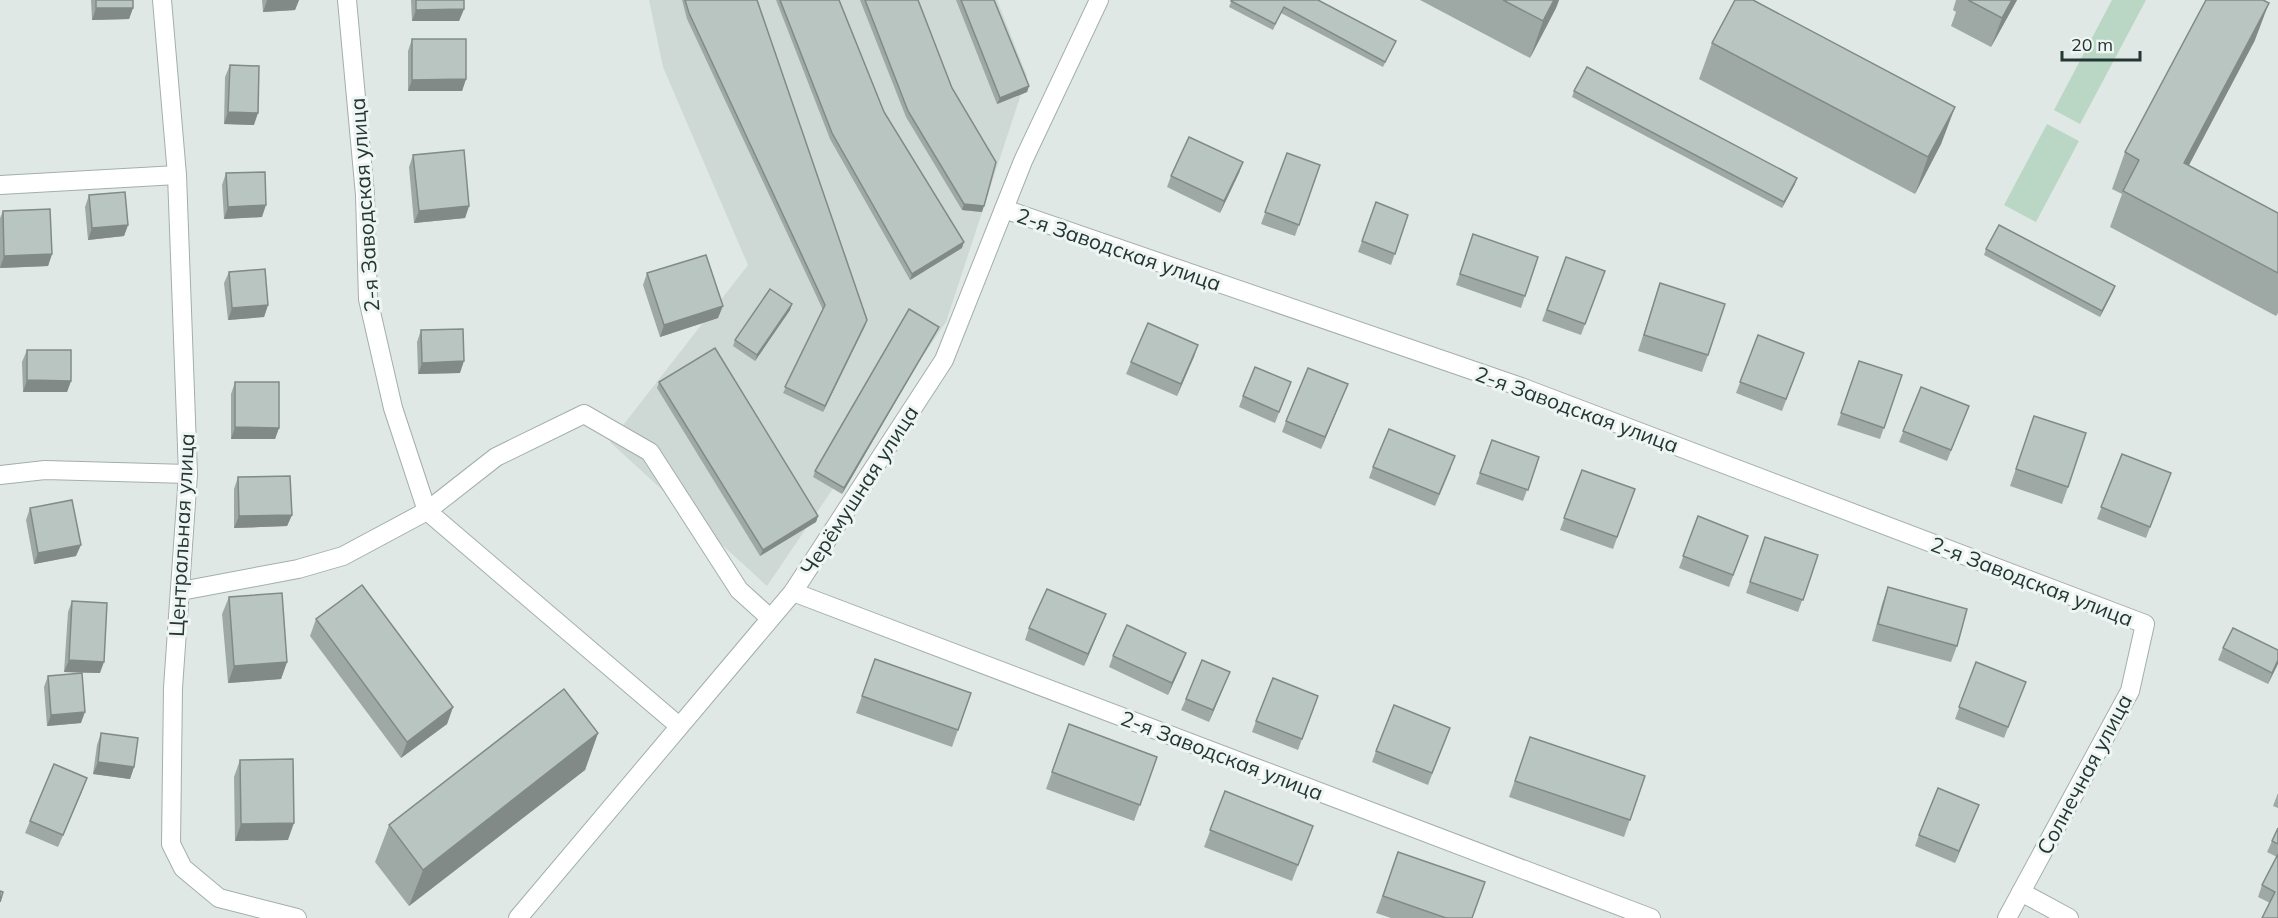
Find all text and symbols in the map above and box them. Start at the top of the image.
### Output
scale bar [2062,24,2140,62]
text: 20 m [2071,33,2113,56]
street label: 2-я Заводская улица [344,97,384,313]
street label: 2-я Заводская улица [1013,202,1225,296]
street label: 2-я Заводская улица [1472,360,1682,458]
street label: Черёмушная улица [794,400,924,580]
street label: Центральная улица [163,433,199,637]
street label: 2-я Заводская улица [1927,530,2137,632]
street label: Солнечная улица [2031,689,2137,859]
street label: 2-я Заводская улица [1117,704,1327,806]

